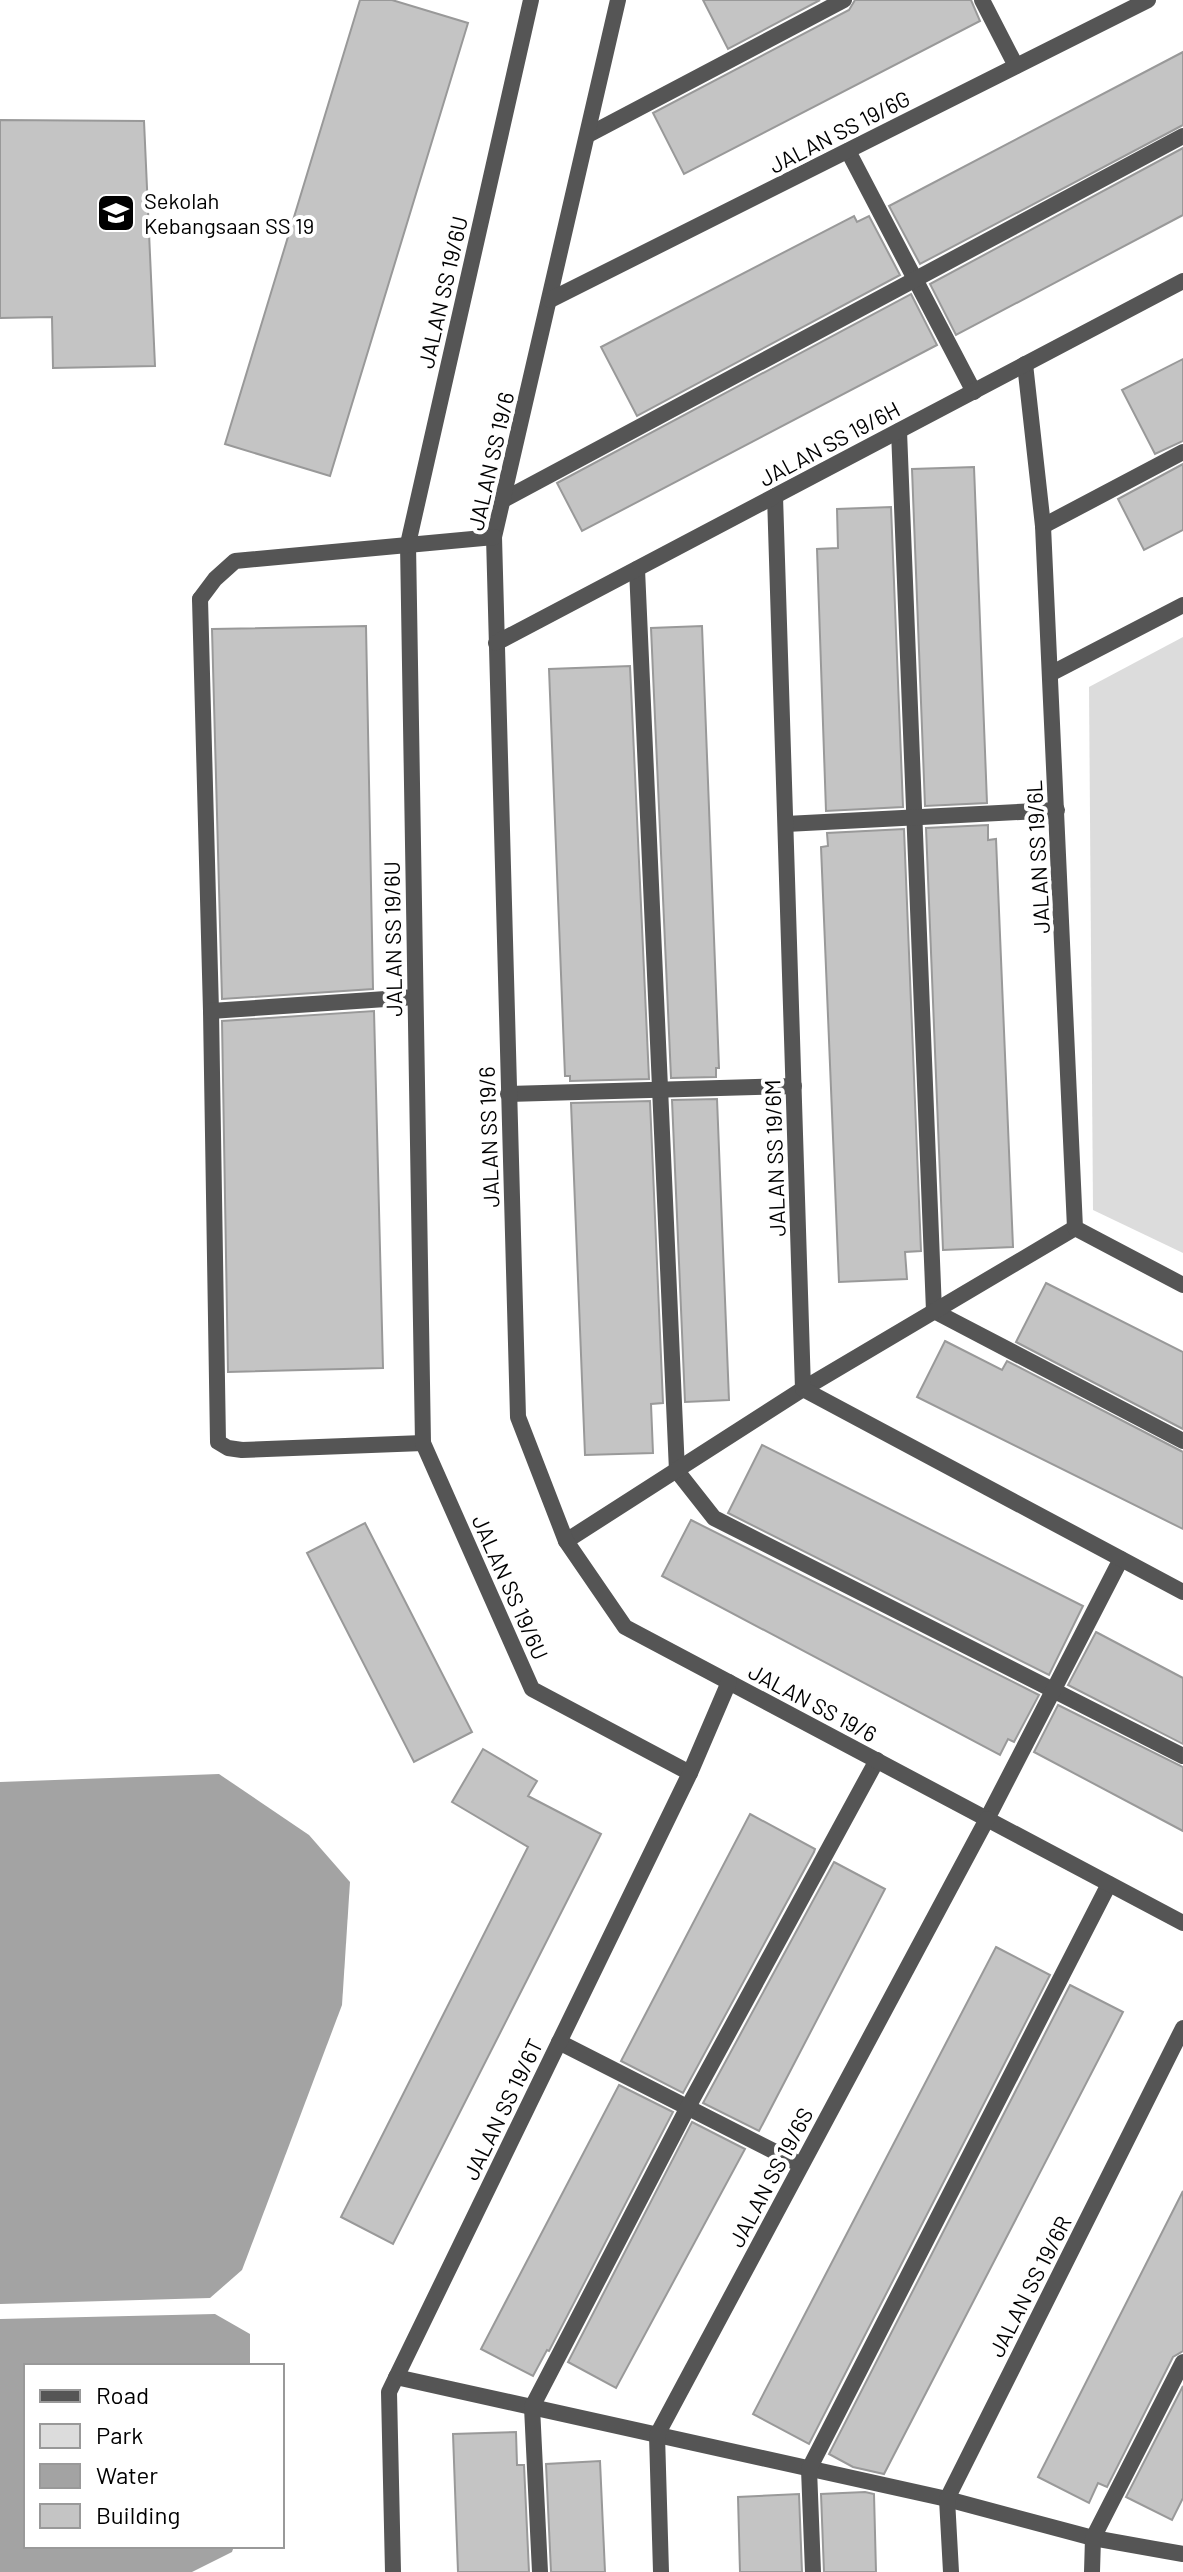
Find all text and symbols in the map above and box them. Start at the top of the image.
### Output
street label: JALAN SS 19/6G [764,84,914,178]
place label: Sekolah Kebangsaan SS 19 [144,187,314,238]
school or university icon: Sekolah Kebangsaan SS 19 [95,192,137,234]
street label: JALAN SS 19/6U [412,213,472,371]
street label: JALAN SS 19/6 [461,389,519,533]
street label: JALAN SS 19/6H [754,395,904,491]
street label: JALAN SS 19/6L [1020,780,1054,934]
street label: JALAN SS 19/6U [378,861,406,1017]
street label: JALAN SS 19/6 [473,1066,503,1208]
street label: JALAN SS 19/6M [758,1079,790,1237]
street label: JALAN SS 19/6U [467,1511,555,1663]
street label: JALAN SS 19/6 [745,1657,881,1747]
street label: JALAN SS 19/6T [457,2034,547,2184]
street label: JALAN SS 19/6S [722,2103,818,2251]
street label: JALAN SS 19/6R [982,2211,1076,2361]
legend [24,2364,284,2548]
text: Road [96,2380,149,2409]
text: Park [96,2420,143,2449]
text: Water [96,2460,158,2489]
text: Building [96,2500,180,2529]

